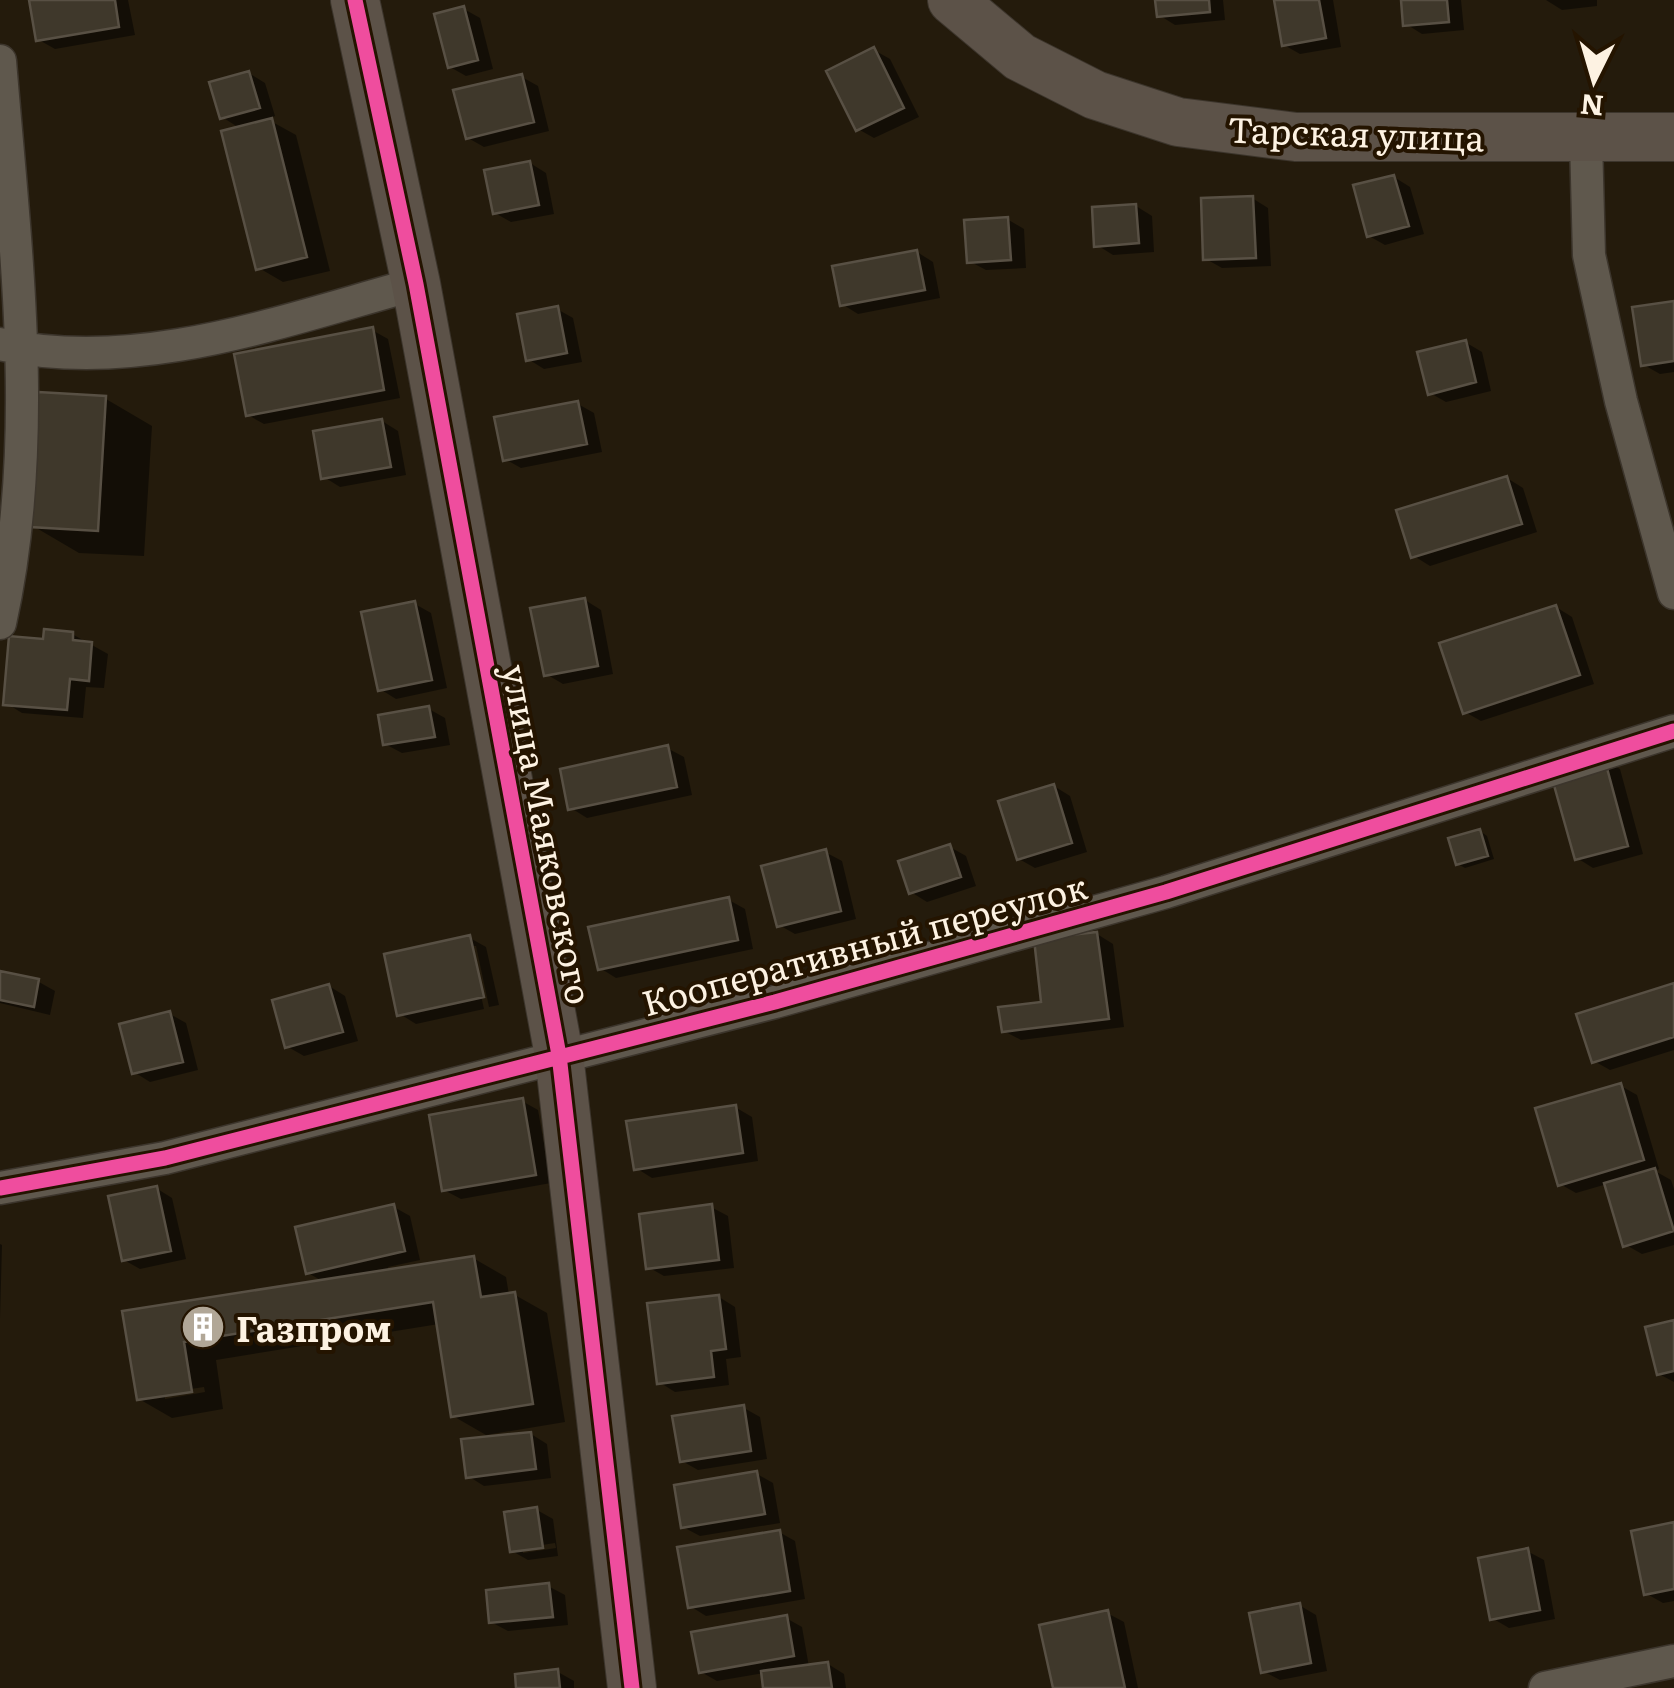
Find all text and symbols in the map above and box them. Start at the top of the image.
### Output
north arrow [1544,30,1644,130]
text: N [1578,85,1605,129]
street label: Тарская улица [1227,102,1485,162]
street label: улица Маяковского [491,659,607,1009]
street label: Кооперативный переулок [636,858,1093,1027]
place label: Газпром [236,1301,392,1353]
building icon: Газпром [180,1304,226,1350]

